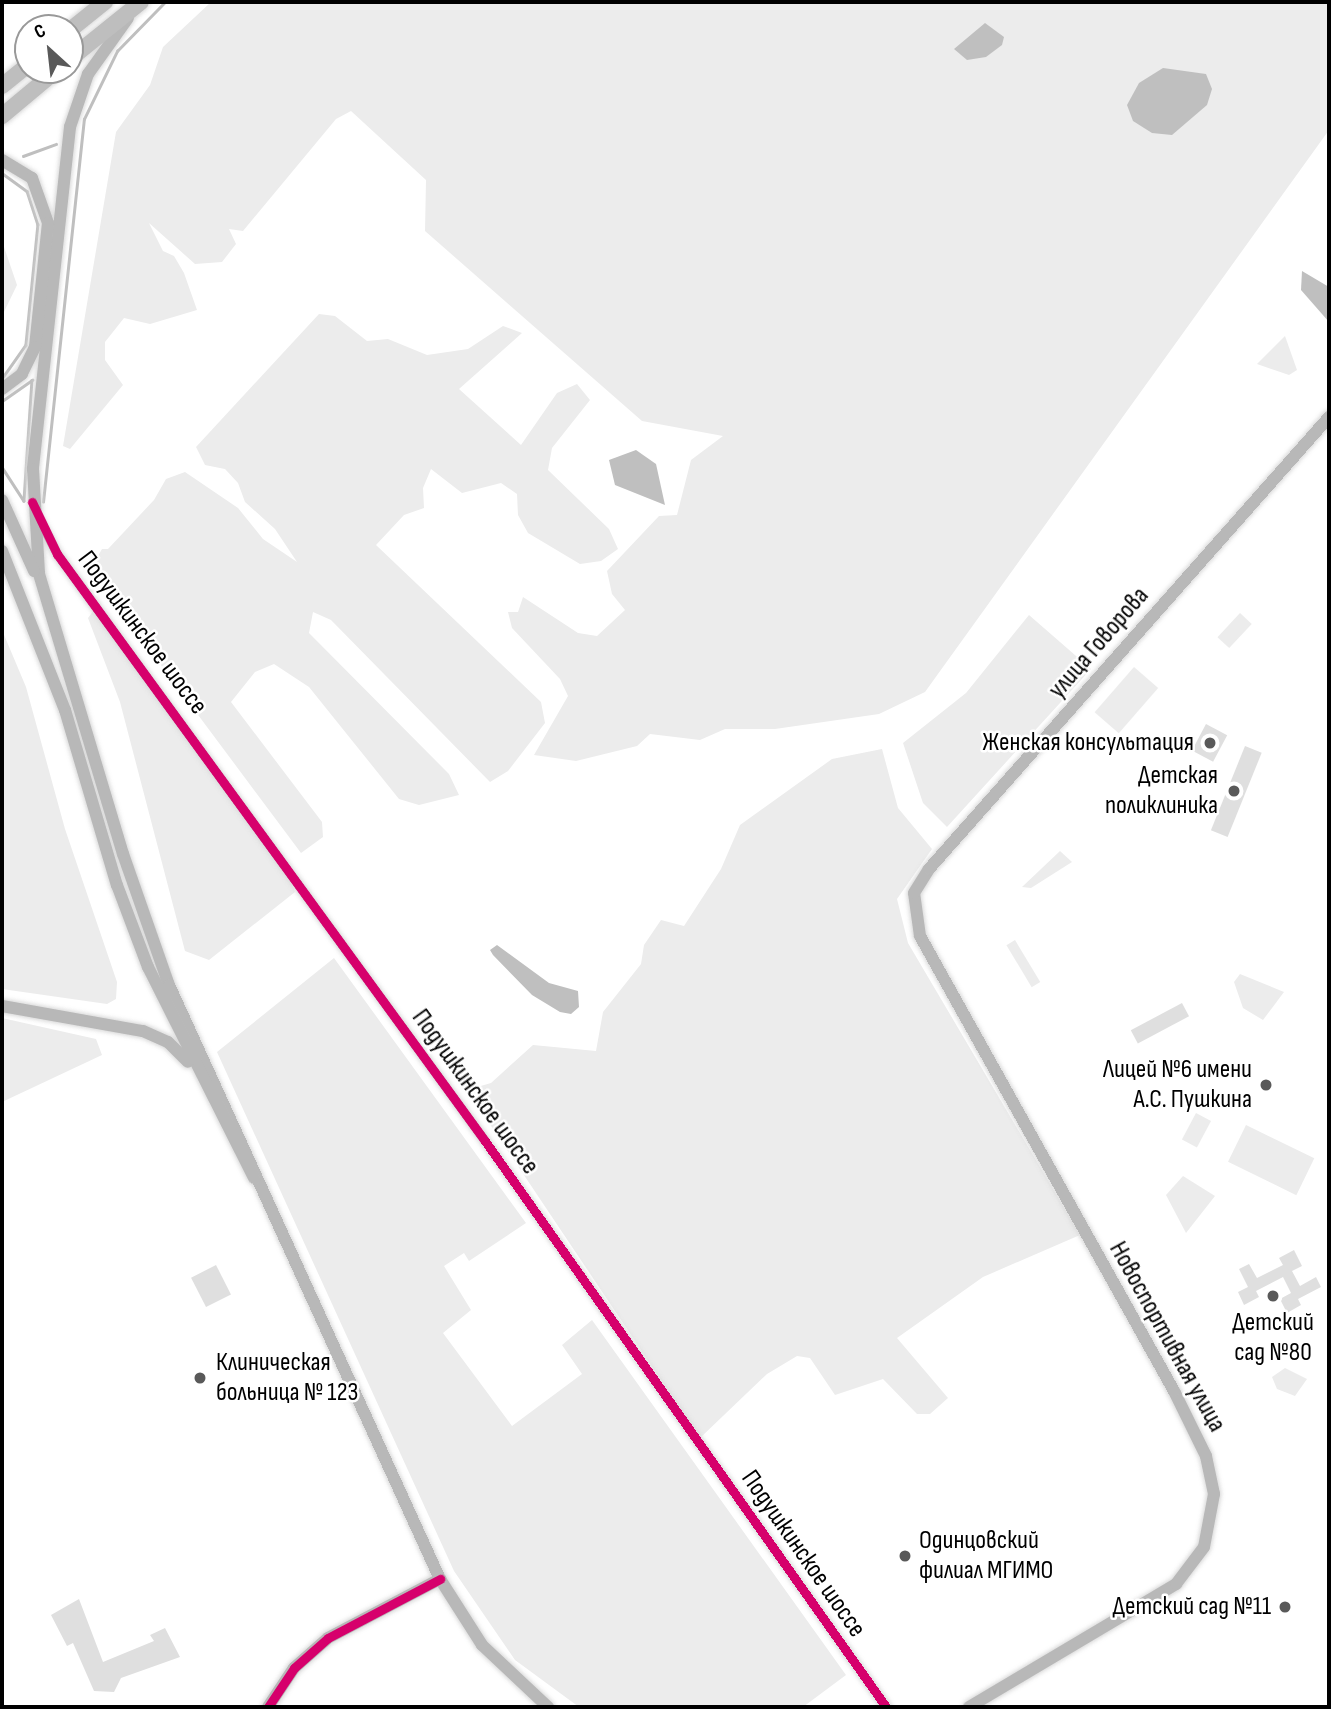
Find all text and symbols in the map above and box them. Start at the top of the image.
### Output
north arrow [14,14,84,84]
text: С [31,19,50,44]
street label: Подушкинское шоссе [70,545,214,721]
street label: улица Говорова [1042,581,1156,705]
place label: Женская консультация [982,727,1194,759]
marker: Женская консультация [1200,733,1220,753]
place label: Детская поликлиника [1105,760,1218,822]
marker: Детская поликлиника [1224,781,1244,801]
street label: Подушкинское шоссе [405,1003,545,1181]
place label: Лицей №6 имени А.С. Пушкина [1103,1054,1252,1116]
marker: Лицей №6 имени А.С. Пушкина [1258,1077,1274,1093]
street label: Новоспортивная улица [1102,1236,1232,1438]
marker: Детский сад №80 [1265,1288,1281,1304]
place label: Детский сад №80 [1232,1307,1314,1368]
place label: Клиническая больница № 123 [216,1347,358,1408]
marker: Клиническая больница № 123 [190,1368,210,1388]
street label: Подушкинское шоссе [734,1465,872,1643]
place label: Одинцовский филиал МГИМО [919,1525,1053,1586]
marker: Одинцовский филиал МГИМО [897,1548,913,1564]
place label: Детский сад №11 [1113,1591,1271,1623]
marker: Детский сад №11 [1277,1599,1293,1615]

